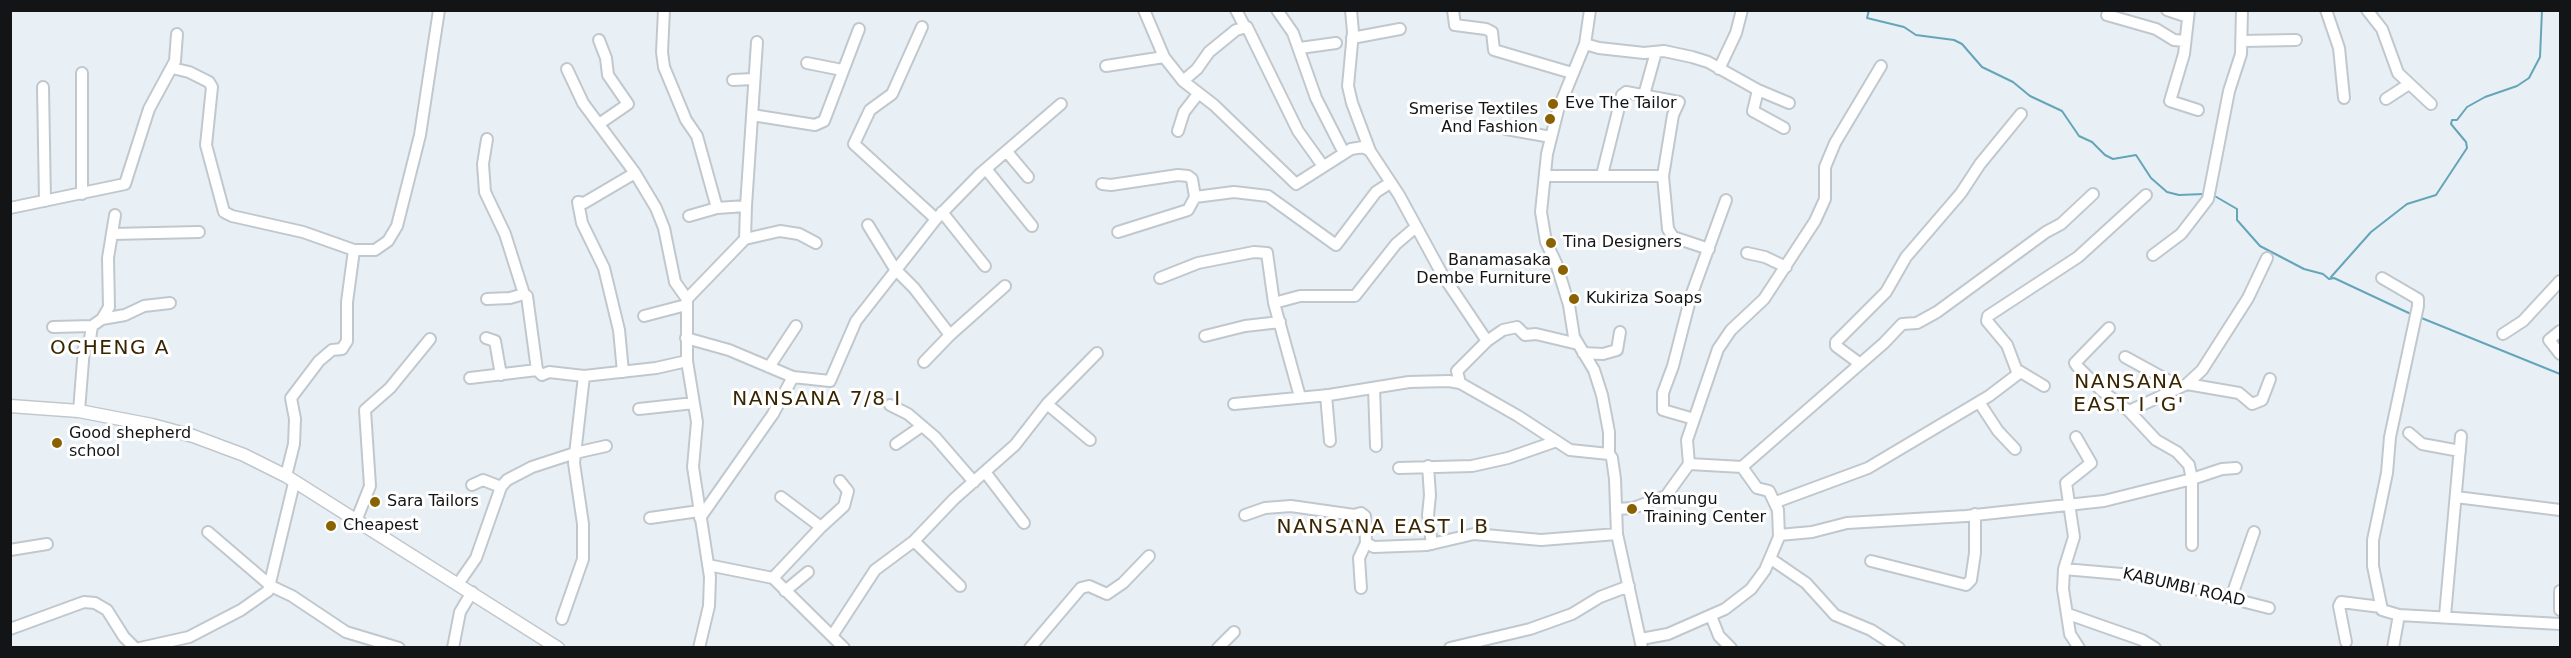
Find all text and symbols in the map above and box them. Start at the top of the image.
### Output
place label: Eve The Tailor [1565,94,1677,114]
marker: Eve The Tailor [1546,97,1560,111]
place label: Smerise Textiles And Fashion [1409,100,1538,138]
marker: Smerise Textiles And Fashion [1543,112,1557,126]
place label: Tina Designers [1563,233,1682,253]
marker: Tina Designers [1544,236,1558,250]
place label: Banamasaka Dembe Furniture [1416,251,1551,289]
marker: Banamasaka Dembe Furniture [1556,263,1570,277]
place label: Kukiriza Soaps [1586,289,1702,309]
marker: Kukiriza Soaps [1567,292,1581,306]
district label: OCHENG A [50,337,170,361]
district label: NANSANA EAST I 'G' [2073,371,2185,418]
district label: NANSANA 7/8 I [732,388,902,412]
place label: Good shepherd school [69,424,191,462]
marker: Good shepherd school [50,436,64,450]
place label: Yamungu Training Center [1644,490,1766,528]
place label: Sara Tailors [387,492,479,512]
marker: Sara Tailors [368,495,382,509]
marker: Yamungu Training Center [1625,502,1639,516]
place label: Cheapest [343,516,419,536]
district label: NANSANA EAST I B [1277,516,1489,540]
marker: Cheapest [324,519,338,533]
street label: KABUMBI ROAD [2121,565,2247,611]

